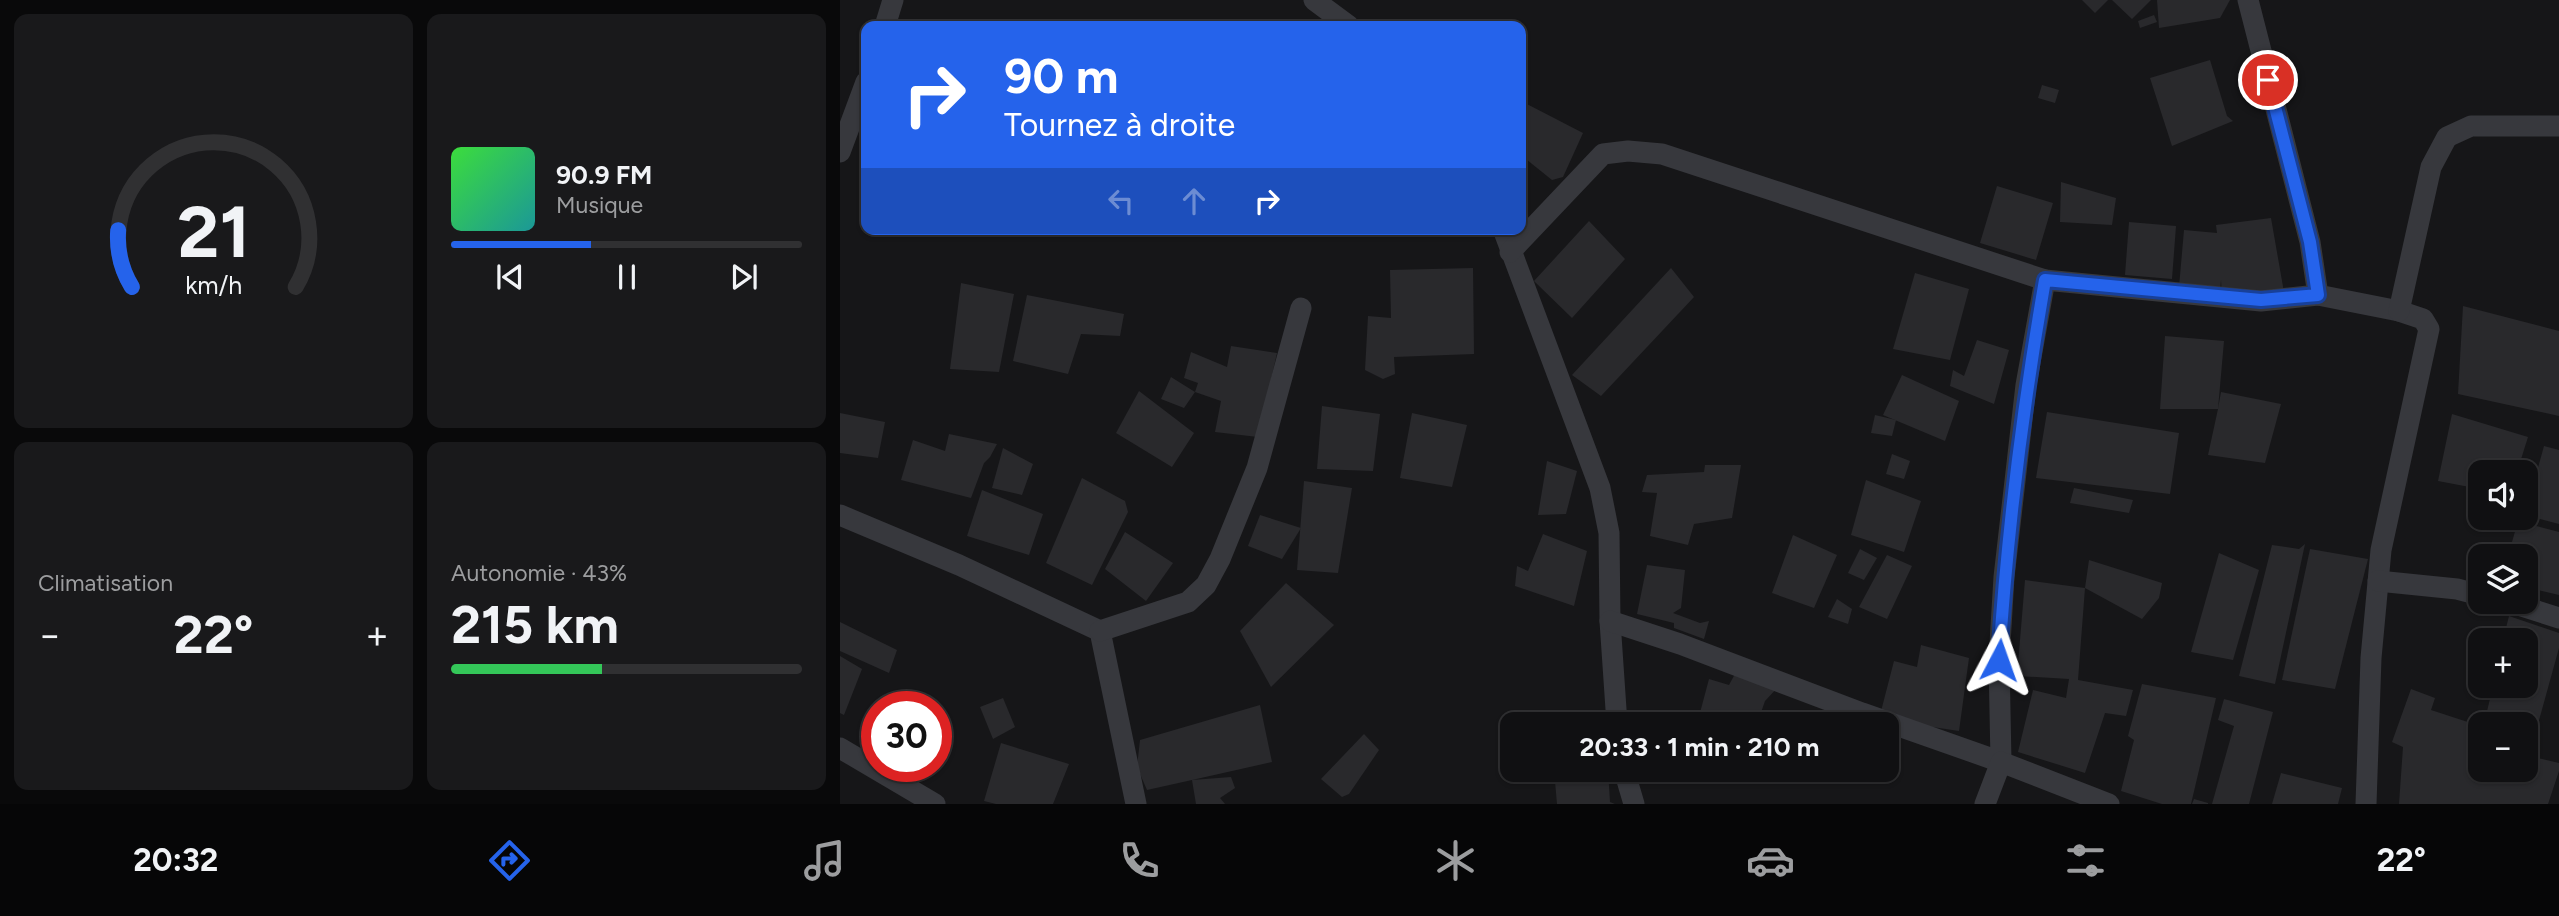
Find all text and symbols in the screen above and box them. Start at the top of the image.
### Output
text: 90 m [1004,46,1119,105]
icon: right [889,49,980,140]
pin [2238,50,2298,110]
icon: arrive [2249,61,2287,99]
text: Tournez à droite [1004,106,1235,144]
text: 90.9 FM [556,159,652,191]
icon: left [1102,182,1140,220]
icon: ahead [1175,182,1213,220]
icon: right [1248,182,1286,220]
text: 21 [177,189,250,276]
text: Musique [556,191,643,219]
icon: previous [491,258,529,296]
icon: pause [608,258,646,296]
icon: next [725,258,763,296]
text: km/h [185,270,242,300]
map controls [2468,460,2538,782]
button: sound [2468,460,2538,530]
button: layers [2468,544,2538,614]
text: Autonomie · 43% [451,559,627,587]
text: Climatisation [38,569,173,597]
text: 215 km [451,594,619,656]
text: 22° [174,604,253,666]
text: − [38,612,62,658]
text: + [365,612,389,658]
position arrow [1962,623,2036,697]
button: + [2468,628,2538,698]
speed limit sign: 30 [861,691,952,782]
button: − [2468,712,2538,782]
text: 20:33 · 1 min · 210 m [1579,731,1820,763]
icon: directions [485,836,534,885]
icon: music [800,836,849,885]
icon: phone [1115,836,1164,885]
icon: climate [1431,836,1480,885]
icon: car [1746,836,1795,885]
icon: filters [2061,836,2110,885]
text: 20:32 [133,841,218,879]
text: 22° [2377,841,2426,879]

